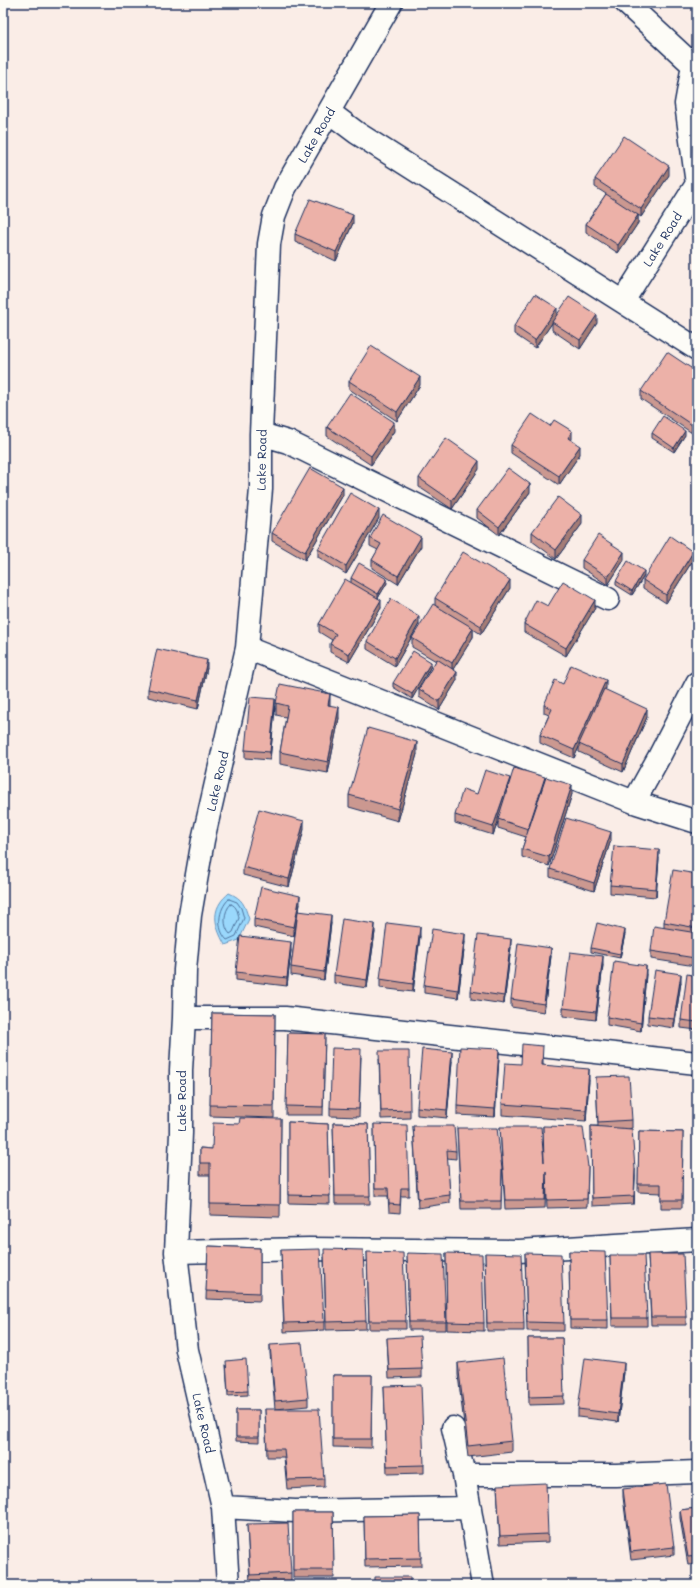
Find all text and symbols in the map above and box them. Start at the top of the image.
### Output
street label: Lake Road [294,104,338,166]
street label: Lake Road [639,208,685,269]
street label: Lake Road [252,429,270,491]
street label: Lake Road [202,749,232,813]
street label: Lake Road [173,1070,189,1132]
street label: Lake Road [189,1391,219,1455]

